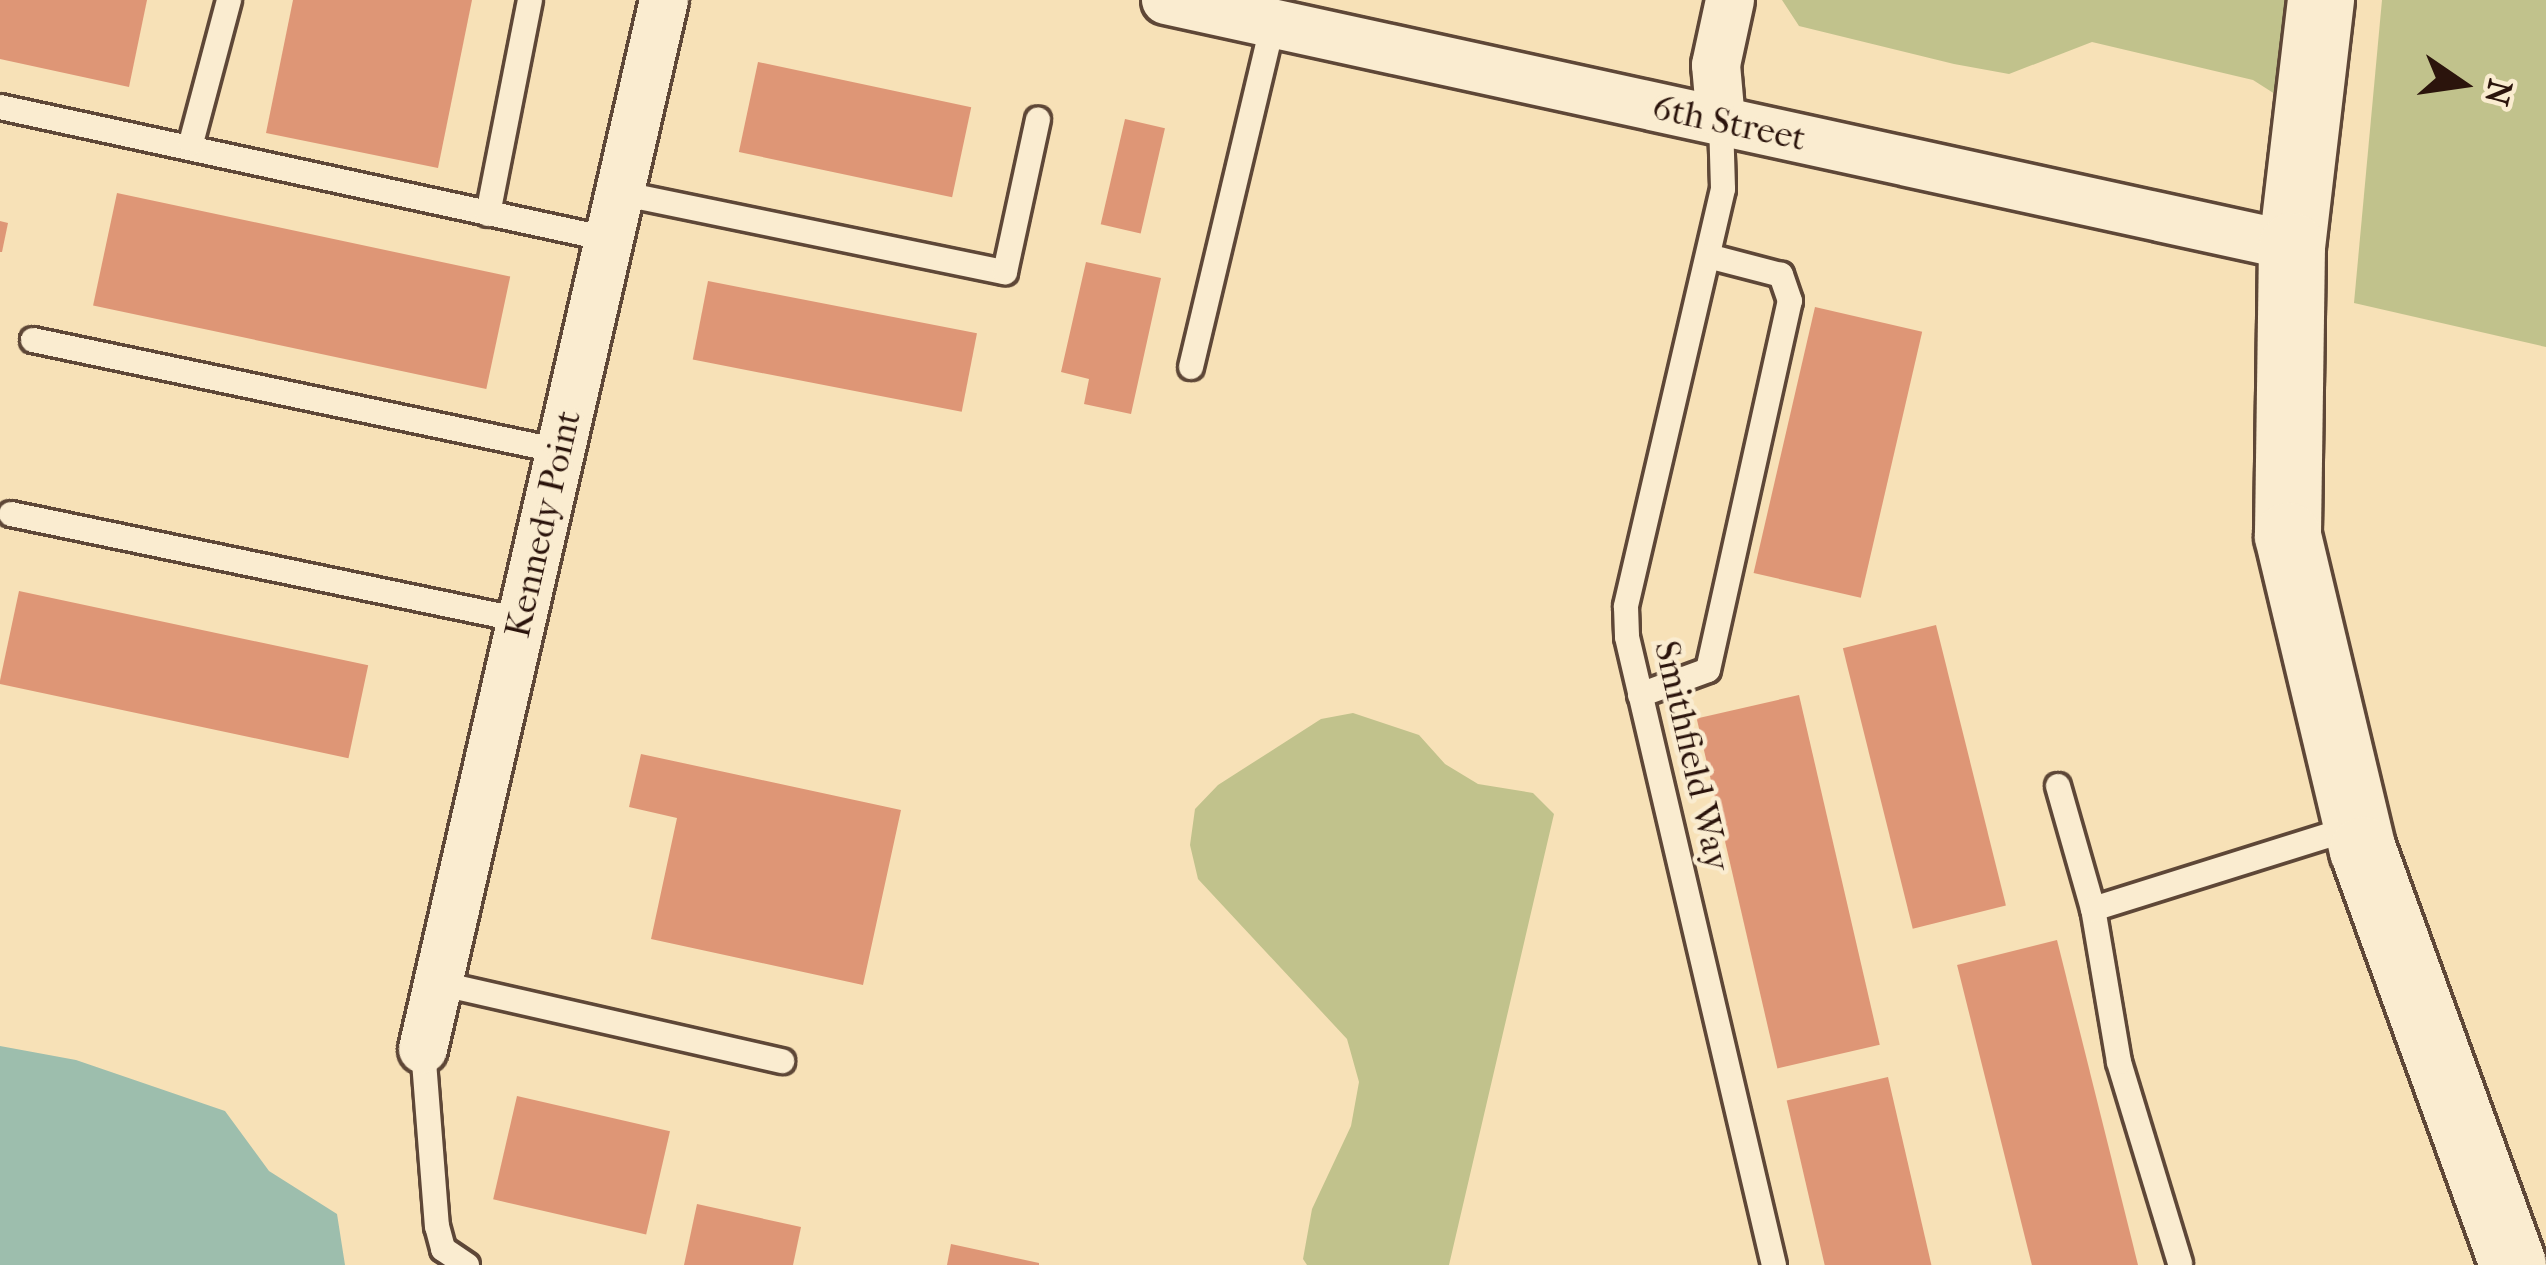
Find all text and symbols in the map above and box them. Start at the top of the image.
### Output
north arrow [2402,24,2522,144]
text: N [2476,76,2519,109]
street label: 6th Street [1649,86,1809,160]
street label: Kennedy Point [496,406,590,642]
street label: Smithfield Way [1645,637,1739,875]

